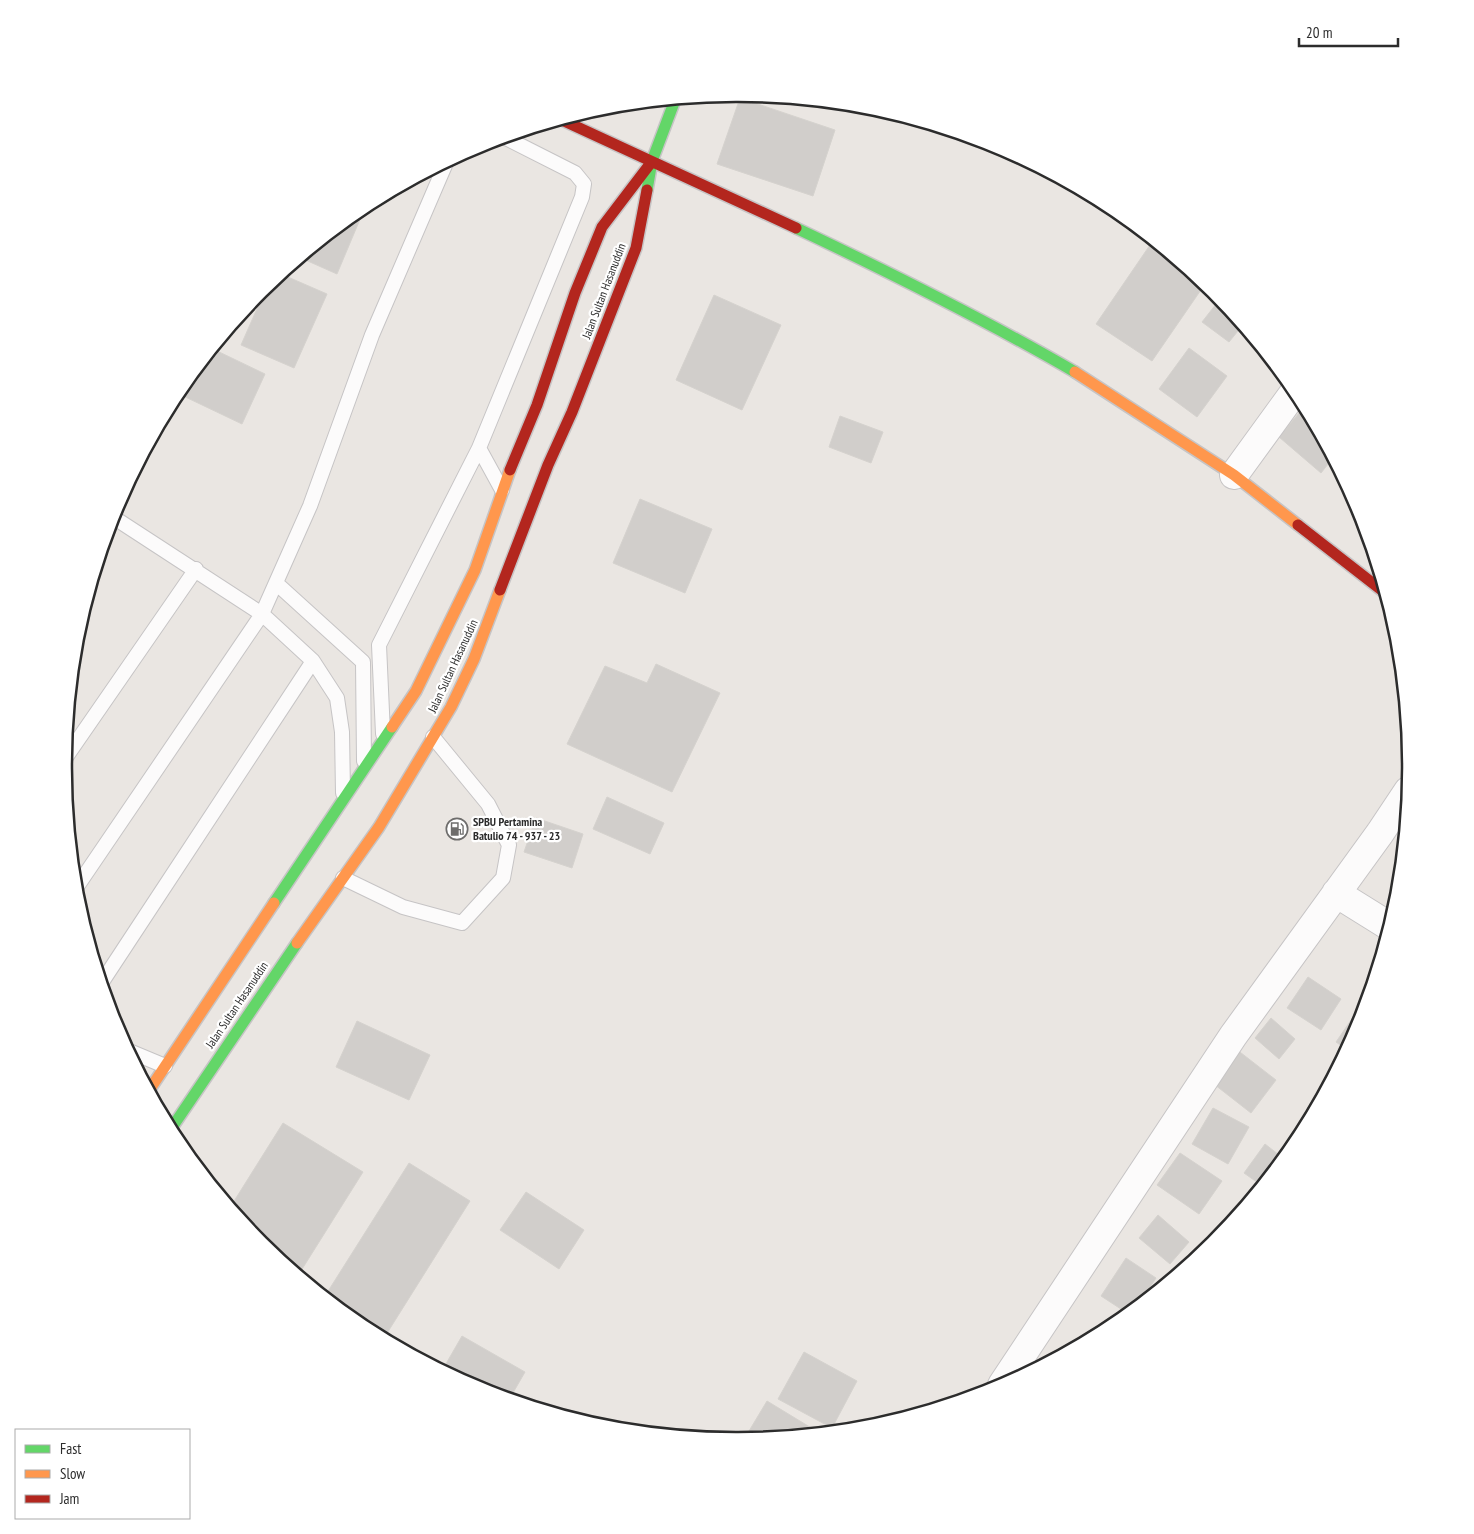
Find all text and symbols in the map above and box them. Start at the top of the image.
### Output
scale bar [1299,15,1398,47]
text: 20 m [1306,23,1332,42]
street label: Jalan Sultan Hasanuddin [578,241,629,342]
street label: Jalan Sultan Hasanuddin [424,617,481,716]
place label: SPBU Pertamina Batulio 74 - 937 - 23 [473,814,560,843]
fuel station icon: SPBU Pertamina Batulio 74 - 937 - 23 [445,817,469,841]
street label: Jalan Sultan Hasanuddin [202,959,271,1052]
legend [15,1429,190,1519]
text: Fast [60,1439,81,1458]
text: Slow [60,1464,85,1483]
text: Jam [59,1489,79,1508]

